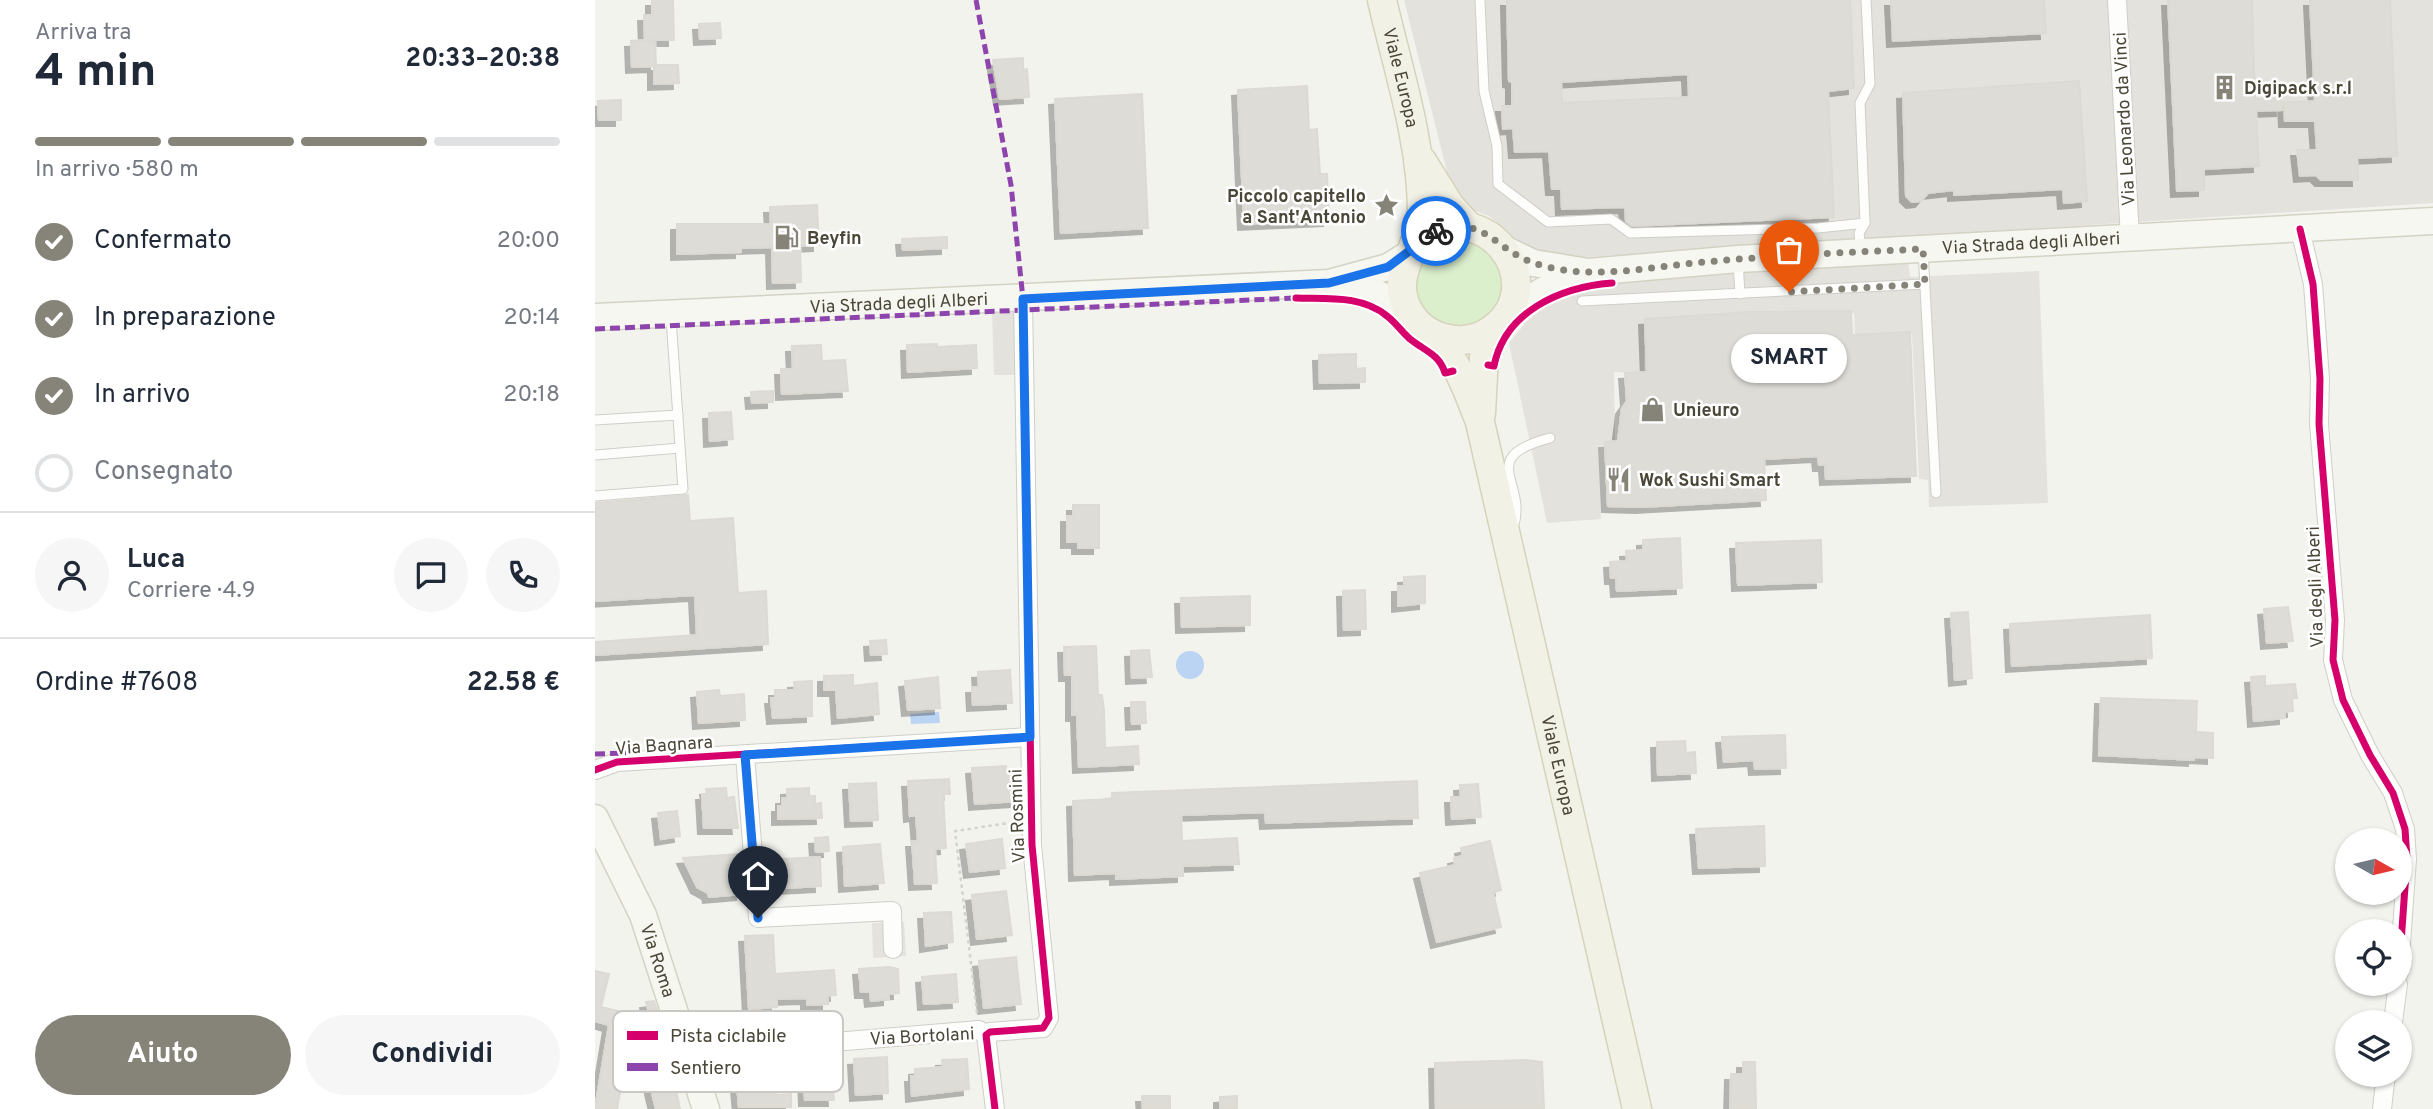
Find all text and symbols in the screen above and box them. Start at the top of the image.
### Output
text: Arriva tra [35,19,131,48]
street label: Viale Europa [1376,26,1422,130]
street label: Via Leonardo da Vinci [2109,31,2142,207]
text: 20:33–20:38 [405,43,560,76]
text: 4 min [35,44,157,103]
building icon: Digipack s.r.l [2210,74,2238,102]
place label: Digipack s.r.l [2244,78,2352,101]
text: In arrivo · 580 m [35,156,199,185]
place label: Piccolo capitello a Sant'Antonio [1227,186,1366,230]
place icon: Piccolo capitello a Sant'Antonio [1372,192,1400,220]
courier [1401,196,1471,266]
icon: bike [1417,212,1455,250]
pin [1759,220,1819,292]
icon: check [35,223,73,261]
fuel station icon: Beyfin [773,224,801,252]
text: Confermato [94,225,232,258]
text: 20:00 [497,227,560,256]
place label: Beyfin [807,228,862,251]
street label: Via Strada degli Alberi [1941,228,2121,261]
icon: bag [1770,231,1808,269]
street label: Via Strada degli Alberi [809,289,989,320]
icon: check [35,300,73,338]
text: In preparazione [94,302,276,335]
text: 20:14 [504,304,560,333]
callout: SMART [1731,334,1847,383]
text: SMART [1750,344,1828,373]
icon: check [35,377,73,415]
text: In arrivo [94,379,190,412]
text: 20:18 [503,381,560,410]
shop icon: Unieuro [1639,396,1667,424]
place label: Unieuro [1673,400,1740,423]
text: Consegnato [94,456,233,489]
restaurant icon: Wok Sushi Smart [1605,466,1633,494]
place label: Wok Sushi Smart [1639,470,1781,493]
street label: Via degli Alberi [2303,526,2330,648]
button: person [35,538,109,612]
button: chat [394,538,468,612]
button: phone [486,538,560,612]
text: Luca [127,544,185,577]
text: Corriere · 4.9 [127,577,256,606]
text: Ordine #7608 [35,667,198,700]
text: 22.58 € [467,667,560,700]
street label: Viale Europa [1534,713,1580,818]
street label: Via Bagnara [614,732,714,761]
street label: Via Rosmini [1005,768,1032,863]
north arrow [2335,828,2411,905]
map controls [2335,828,2412,1087]
pin [728,846,788,918]
icon: home [739,857,777,895]
button: locate [2335,919,2412,996]
street label: Via Roma [634,921,679,1001]
button: layers [2335,1010,2412,1087]
legend [613,1011,843,1092]
button: Aiuto [35,1015,291,1095]
button: Condividi [305,1015,560,1095]
street label: Via Bortolani [869,1023,975,1052]
text: Pista ciclabile [670,1025,786,1049]
text: Sentiero [670,1057,741,1081]

